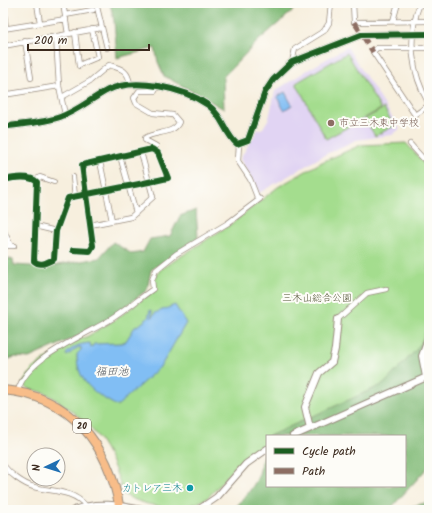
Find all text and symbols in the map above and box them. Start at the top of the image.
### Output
scale bar [28,26,149,52]
text: 200 m [34,31,68,50]
place label: 市立三木東中学校 [339,115,419,131]
marker: 市立三木東中学校 [326,118,336,128]
park label: 三木山総合公園 [282,290,352,306]
water label: 福田池 [96,363,129,381]
road number: 20 [73,419,91,433]
legend [266,435,406,487]
text: Cycle path [302,442,356,461]
north arrow [26,447,66,487]
text: Path [302,462,325,481]
text: N [28,463,46,472]
place label: カトレア三木 [122,480,182,496]
marker: カトレア三木 [185,483,195,493]

